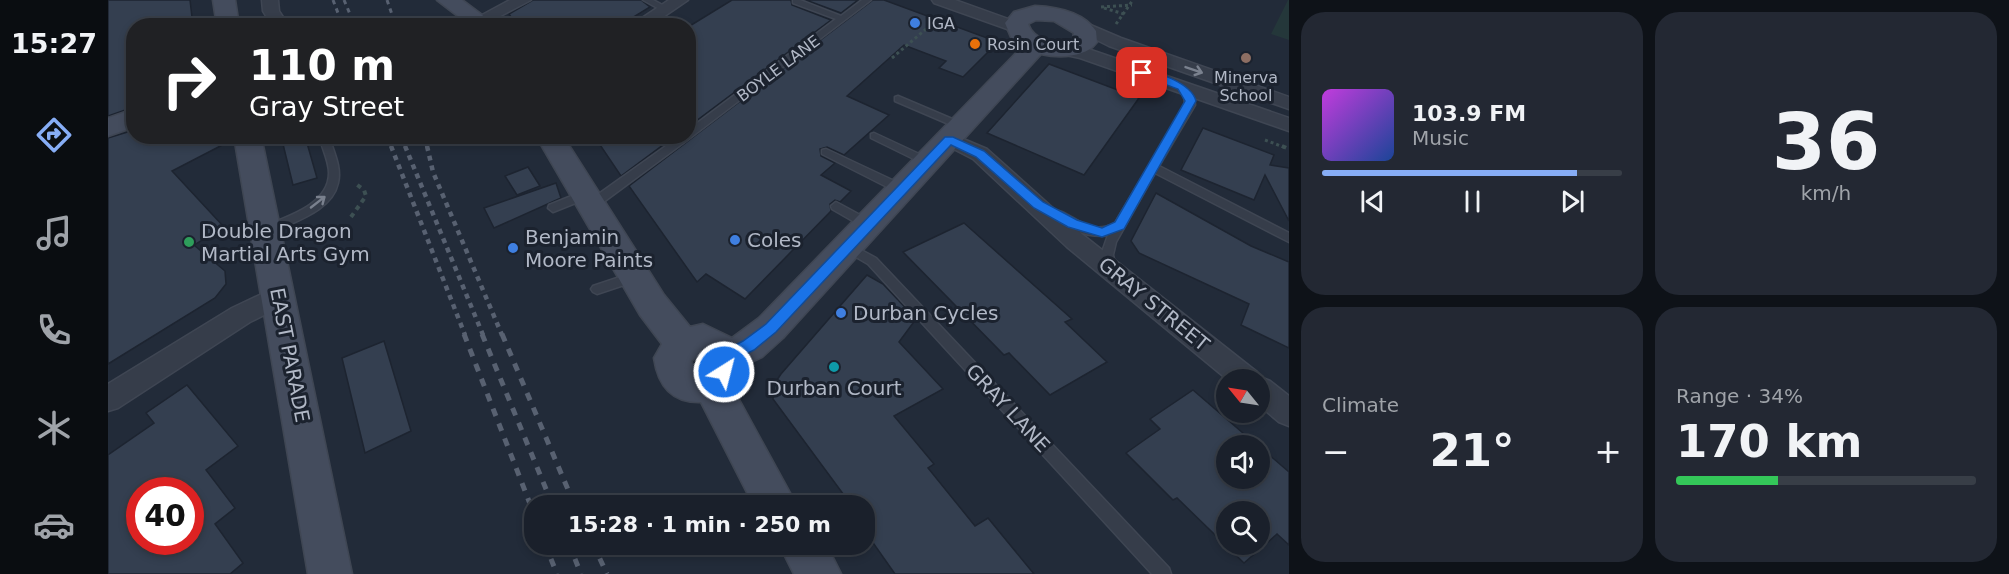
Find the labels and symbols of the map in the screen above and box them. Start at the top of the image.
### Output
place label: IGA [927,14,955,33]
marker: IGA [908,16,922,30]
street label: BOYLE LANE [733,31,823,106]
place label: Rosin Court [987,35,1079,54]
marker: Rosin Court [968,37,982,51]
pin [1116,47,1167,98]
marker: Minerva School [1239,51,1253,65]
one-way arrow [1184,65,1203,76]
place label: Minerva School [1214,68,1278,105]
one-way arrow [310,195,326,208]
place label: Double Dragon Martial Arts Gym [201,219,370,266]
place label: Benjamin Moore Paints [525,225,653,272]
place label: Coles [747,228,801,252]
marker: Coles [728,233,742,247]
marker: Double Dragon Martial Arts Gym [182,235,196,249]
marker: Benjamin Moore Paints [506,241,520,255]
street label: GRAY STREET [1094,252,1215,356]
street label: EAST PARADE [265,286,315,424]
place label: Durban Cycles [853,301,998,325]
marker: Durban Cycles [834,306,848,320]
position arrow [692,340,756,404]
street label: GRAY LANE [961,359,1055,457]
marker: Durban Court [827,360,841,374]
north arrow [1216,369,1270,423]
place label: Durban Court [766,376,902,400]
speed limit sign: 40 [126,477,204,555]

